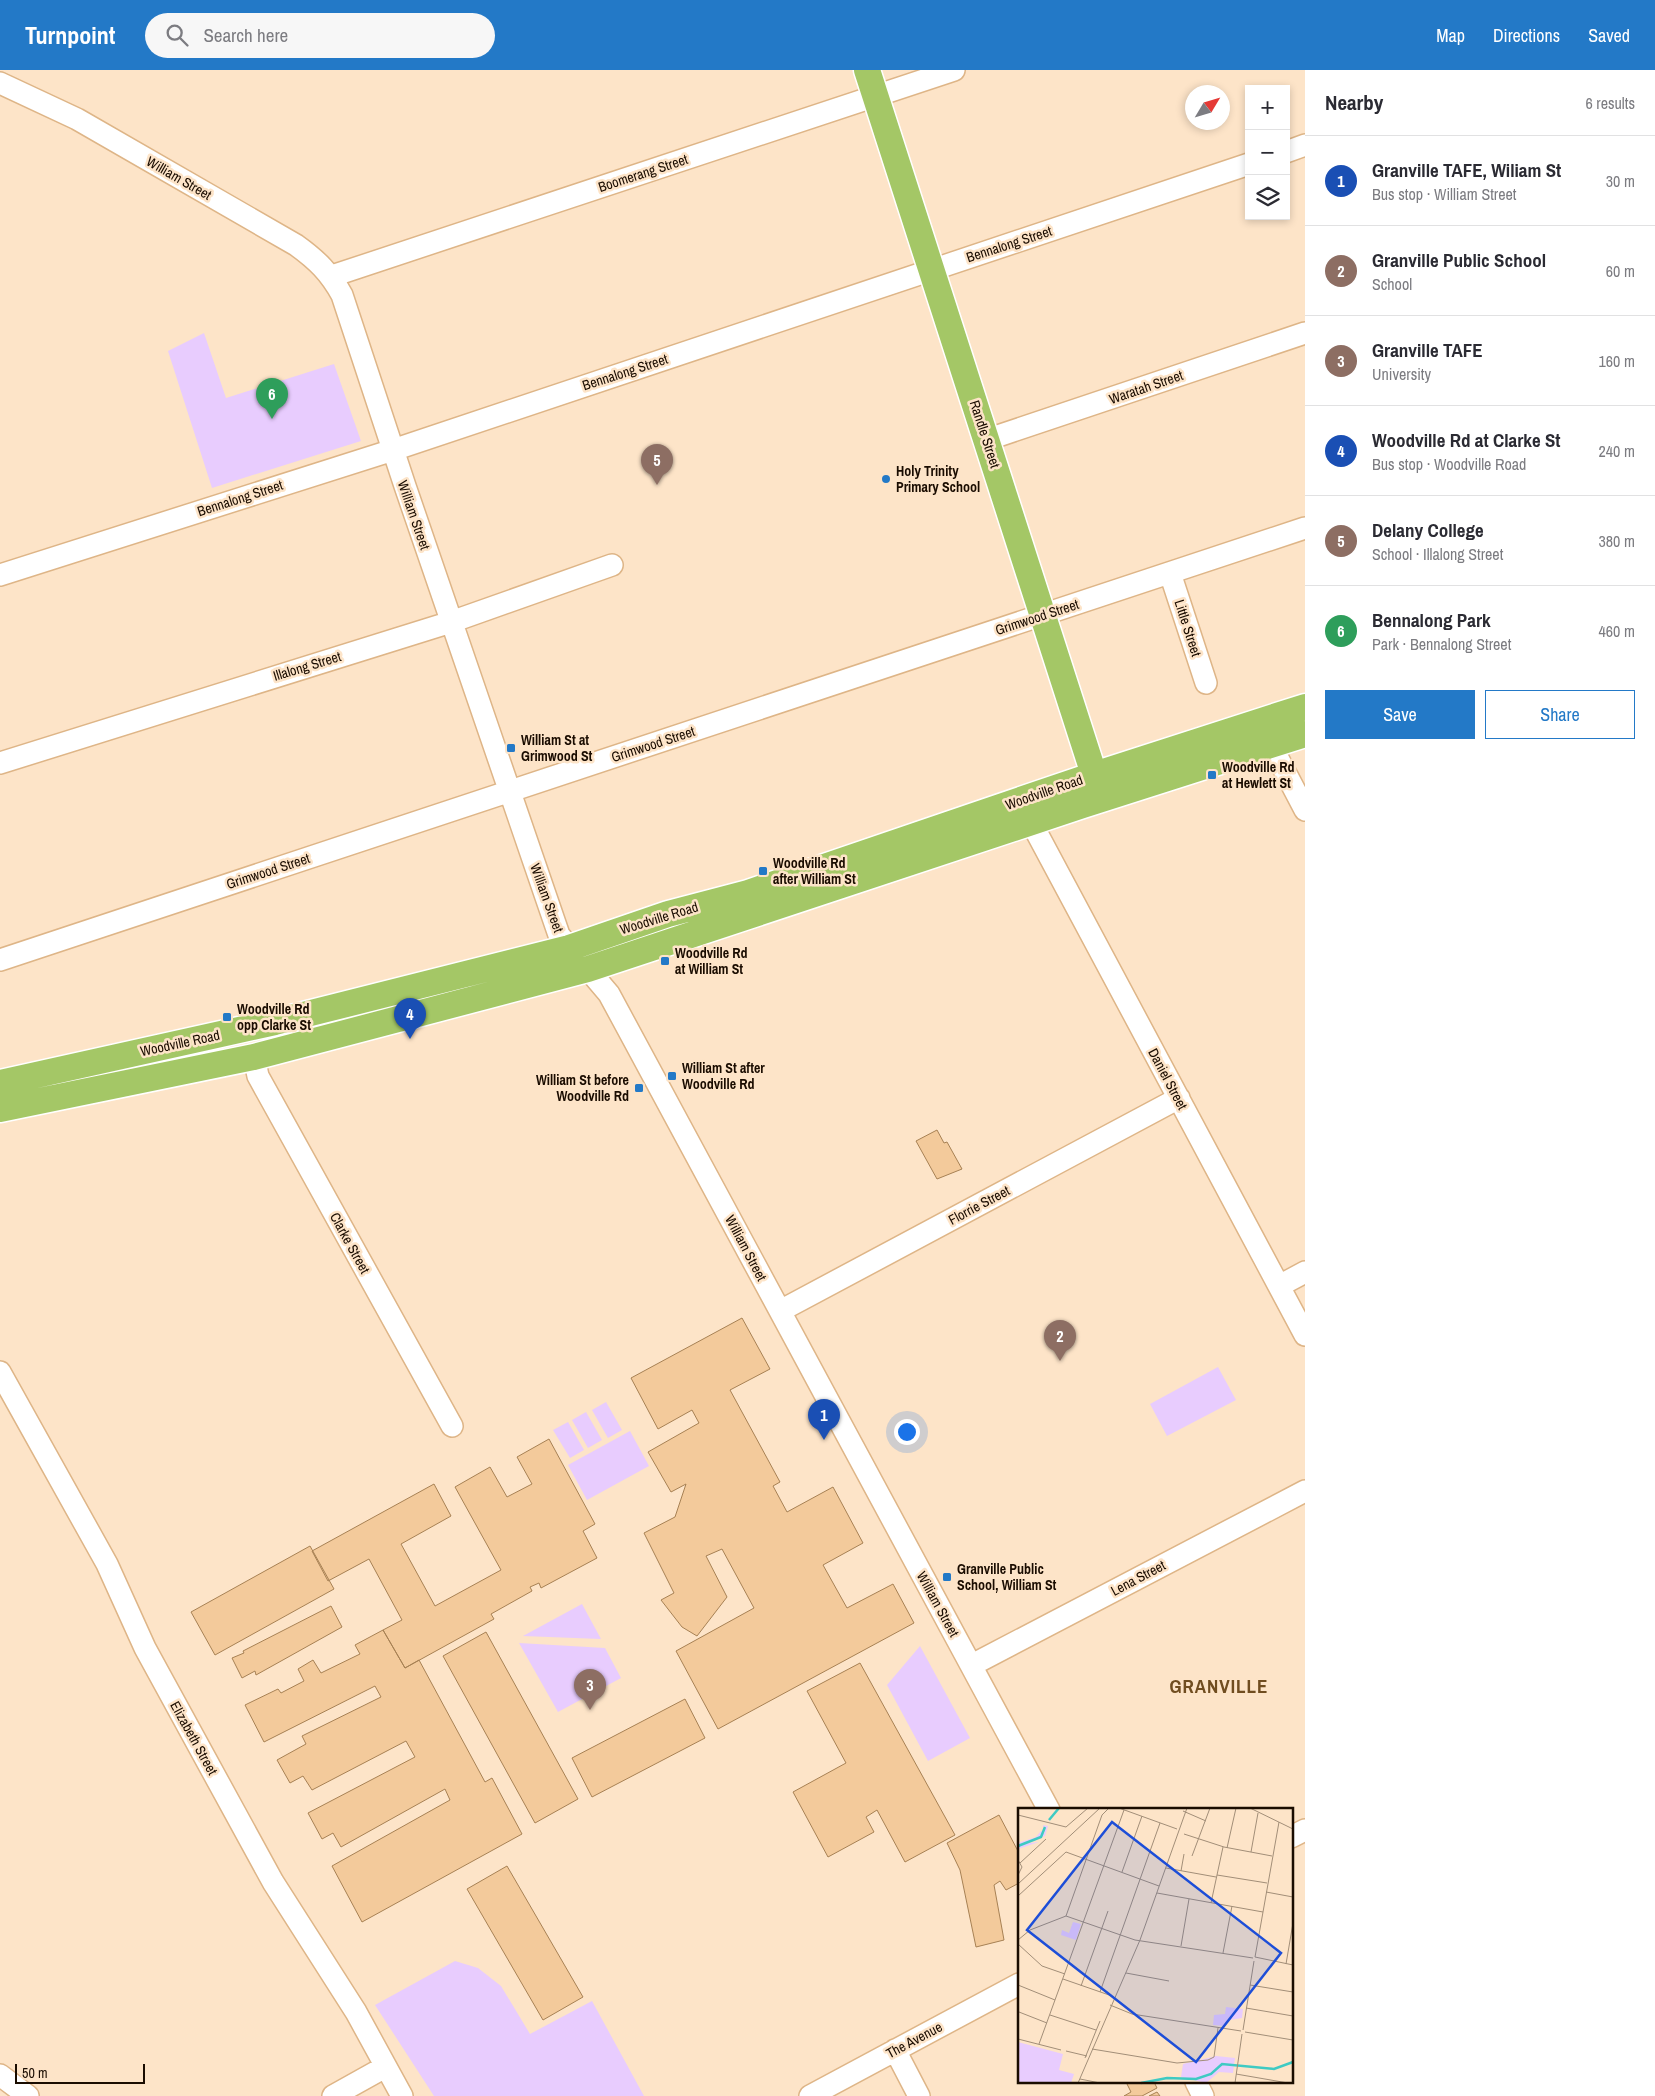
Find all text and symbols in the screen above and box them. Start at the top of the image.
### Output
search box [145,13,495,58]
text: Turnpoint [25,19,115,51]
icon: search [163,21,191,49]
text: Search here [203,22,288,48]
text: Map [1436,23,1465,48]
text: Directions [1493,23,1560,48]
text: Saved [1588,23,1630,48]
north arrow [1185,85,1230,130]
map controls [1245,85,1290,220]
button: + [1245,85,1290,130]
text: Nearby [1325,88,1383,117]
text: 6 results [1585,92,1635,114]
button: − [1245,130,1290,175]
street label: Boomerang Street [596,150,690,196]
street label: William Street [143,152,215,204]
text: Granville TAFE, Wiliam St [1372,157,1561,183]
text: 1 [1337,170,1345,192]
text: 30 m [1606,170,1635,192]
button: layers [1245,175,1290,220]
text: Bus stop · William Street [1372,183,1516,205]
street label: Bennalong Street [964,222,1054,266]
text: Granville Public School [1372,247,1546,273]
text: 2 [1337,260,1345,282]
text: 60 m [1606,260,1635,282]
text: School [1372,273,1412,295]
text: Granville TAFE [1372,337,1483,363]
street label: Bennalong Street [580,350,670,394]
text: 3 [1337,350,1345,372]
text: 160 m [1599,350,1635,372]
text: University [1372,363,1431,385]
street label: Waratah Street [1107,366,1185,408]
pin: 6 [256,378,288,419]
street label: Randle Street [966,398,1004,470]
text: Woodville Rd at Clarke St [1372,427,1560,453]
text: 4 [1337,440,1345,462]
text: 240 m [1599,440,1635,462]
pin: 5 [641,444,673,485]
text: Bus stop · Woodville Road [1372,453,1526,475]
place label: Holy Trinity Primary School [896,462,980,496]
marker: Holy Trinity Primary School [880,473,892,485]
street label: Bennalong Street [195,476,285,520]
street label: William Street [394,478,434,552]
text: Delany College [1372,517,1484,543]
text: 5 [1337,530,1345,552]
text: 380 m [1599,530,1635,552]
text: School · Illalong Street [1372,543,1503,565]
street label: Grimwood Street [993,595,1081,639]
street label: Little Street [1170,597,1206,659]
text: Bennalong Park [1372,607,1491,633]
text: 6 [1337,620,1345,642]
text: 460 m [1599,620,1635,642]
text: Park · Bennalong Street [1372,633,1511,655]
street label: Illalong Street [271,647,343,685]
button: Save [1325,690,1475,739]
button: Share [1485,690,1635,739]
street label: Grimwood Street [609,722,697,766]
place label: William St at Grimwood St [521,731,593,765]
marker: William St at Grimwood St [505,742,517,754]
place label: Woodville Rd at Hewlett St [1222,758,1295,792]
marker: Woodville Rd at Hewlett St [1206,769,1218,781]
street label: Woodville Road [1003,770,1085,814]
street label: Grimwood Street [224,849,312,893]
place label: Woodville Rd after William St [773,854,856,888]
street label: William Street [526,861,568,935]
marker: Woodville Rd after William St [757,865,769,877]
street label: Woodville Road [618,898,700,938]
place label: Woodville Rd at William St [675,944,748,978]
marker: Woodville Rd at William St [659,955,671,967]
pin: 4 [394,998,426,1039]
place label: Woodville Rd opp Clarke St [237,1000,311,1034]
marker: Woodville Rd opp Clarke St [221,1011,233,1023]
street label: Woodville Road [139,1026,221,1060]
street label: Daniel Street [1144,1045,1192,1113]
place label: William St after Woodville Rd [682,1059,765,1093]
marker: William St after Woodville Rd [666,1070,678,1082]
place label: William St before Woodville Rd [536,1071,629,1105]
marker: William St before Woodville Rd [633,1082,645,1094]
street label: Florrie Street [945,1181,1013,1229]
street label: Clarke Street [326,1209,374,1277]
street label: William Street [721,1212,771,1284]
pin: 2 [1044,1320,1076,1361]
pin: 1 [808,1399,840,1440]
your location [894,1419,920,1445]
street label: Lena Street [1108,1556,1168,1600]
place label: Granville Public School, William St [957,1560,1057,1594]
street label: William Street [913,1568,963,1640]
marker: Granville Public School, William St [941,1571,953,1583]
pin: 3 [574,1669,606,1710]
district label: GRANVILLE [1169,1673,1269,1699]
street label: Elizabeth Street [166,1698,222,1778]
inset map [1018,1808,1292,2084]
street label: The Avenue [883,2018,945,2062]
scale bar [15,2061,145,2084]
text: 50 m [22,2064,48,2082]

